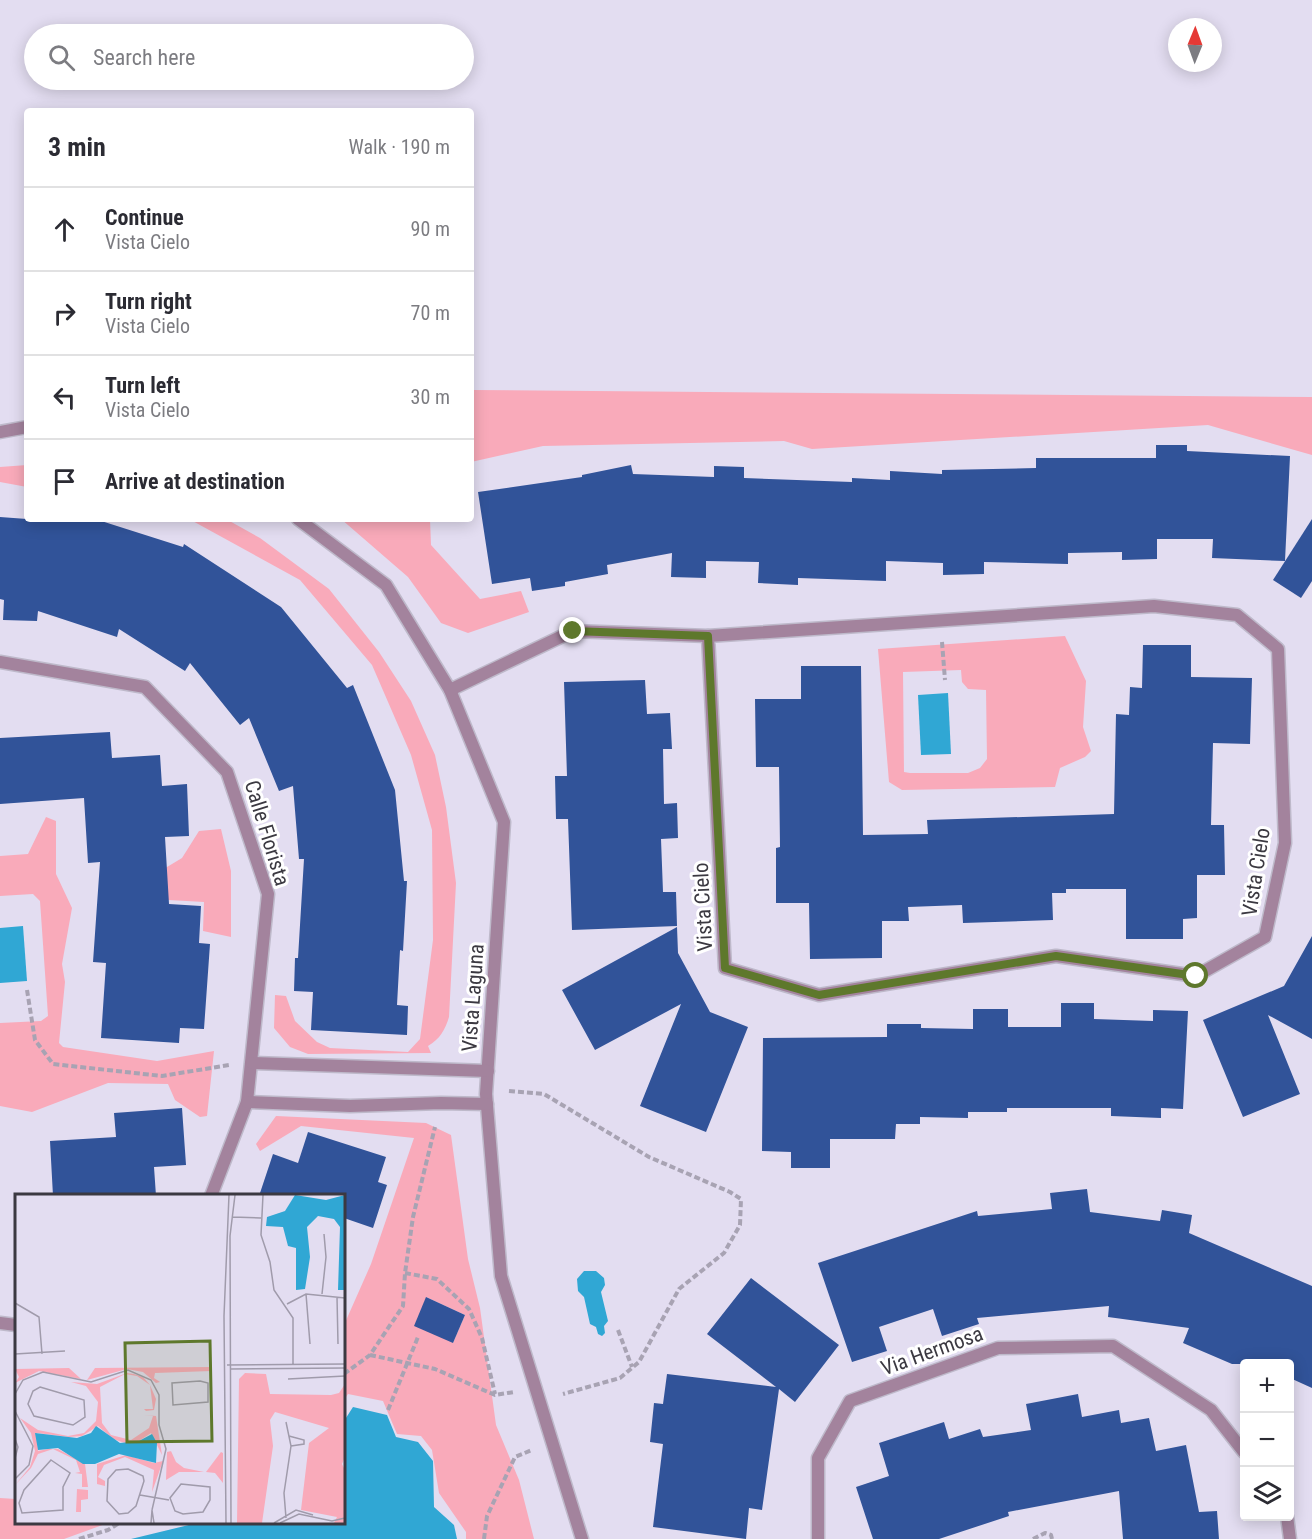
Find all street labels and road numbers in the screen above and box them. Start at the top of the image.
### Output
street label: Calle Florista [240,777,294,889]
street label: Vista Cielo [1237,826,1275,918]
street label: Vista Cielo [689,862,717,952]
street label: Vista Laguna [457,943,489,1053]
street label: Via Hermosa [878,1321,986,1381]

